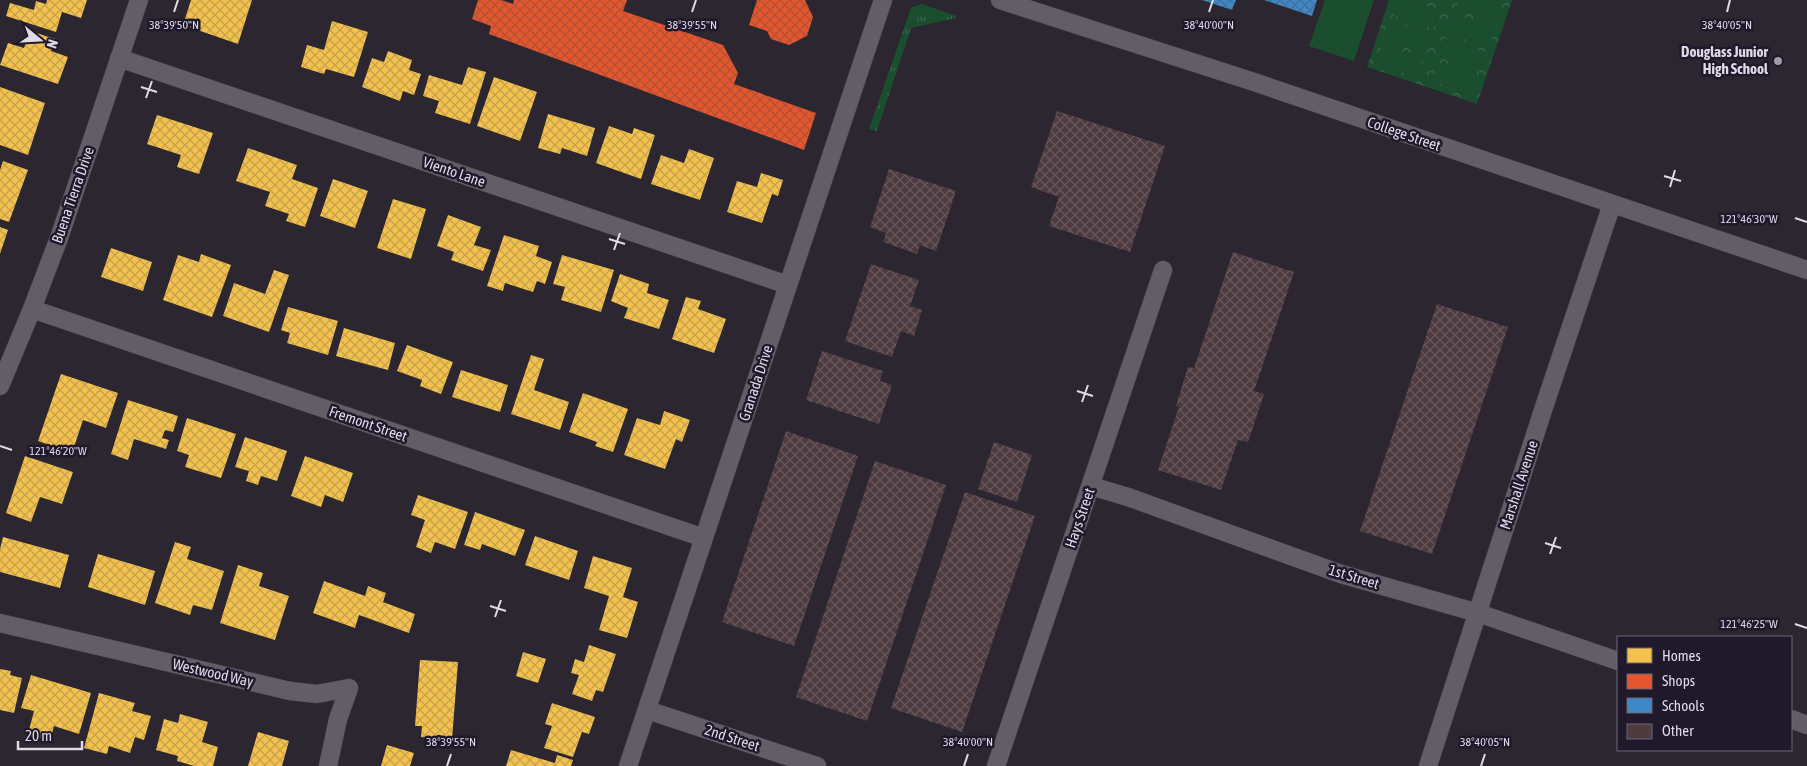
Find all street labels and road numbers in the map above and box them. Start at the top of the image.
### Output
street label: College Street [1365,113,1443,154]
street label: Buena Tierra Drive [48,144,97,245]
street label: Viento Lane [421,153,488,190]
street label: Granada Drive [735,343,776,423]
street label: Fremont Street [327,402,409,445]
street label: Marshall Avenue [1496,438,1541,531]
street label: Hays Street [1061,486,1098,550]
street label: 1st Street [1327,561,1381,592]
street label: Westwood Way [171,655,255,690]
street label: 2nd Street [703,721,762,754]

